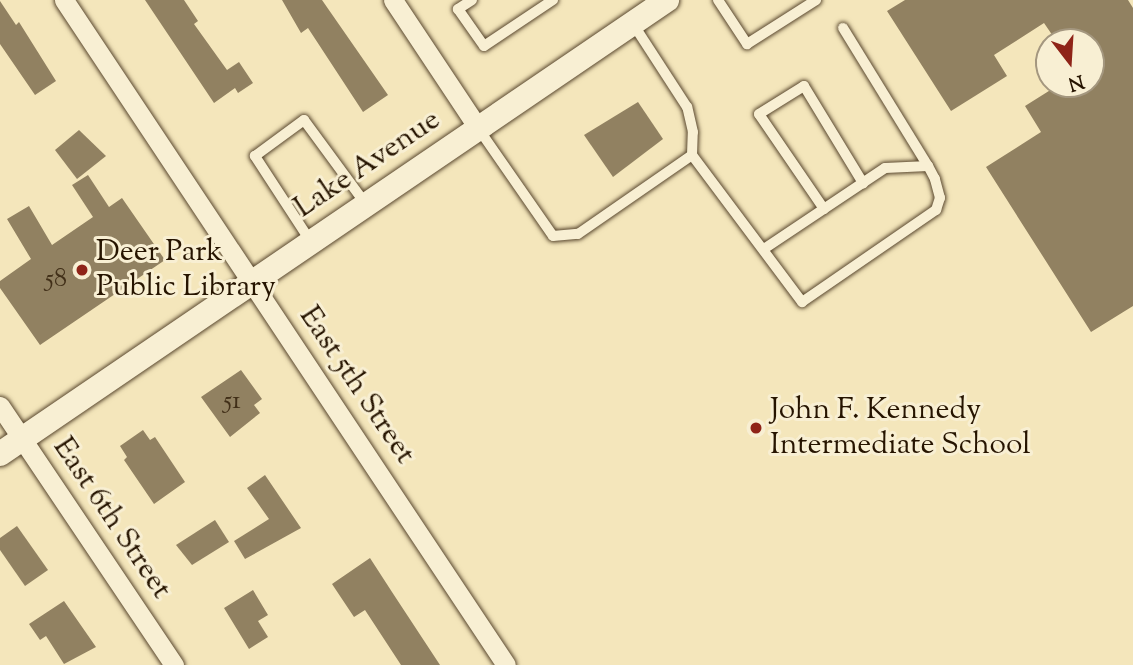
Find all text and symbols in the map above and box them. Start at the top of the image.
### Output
north arrow [1035,28,1105,98]
text: N [1065,67,1087,97]
street label: Lake Avenue [288,103,448,227]
place label: Deer Park Public Library [96,235,276,306]
marker: Deer Park Public Library [74,262,90,278]
house number: 58 [45,264,67,296]
street label: East 5th Street [290,300,422,472]
house number: 51 [223,386,241,418]
place label: John F. Kennedy Intermediate School [770,393,1031,463]
marker: John F. Kennedy Intermediate School [748,420,764,436]
street label: East 6th Street [44,431,178,607]

